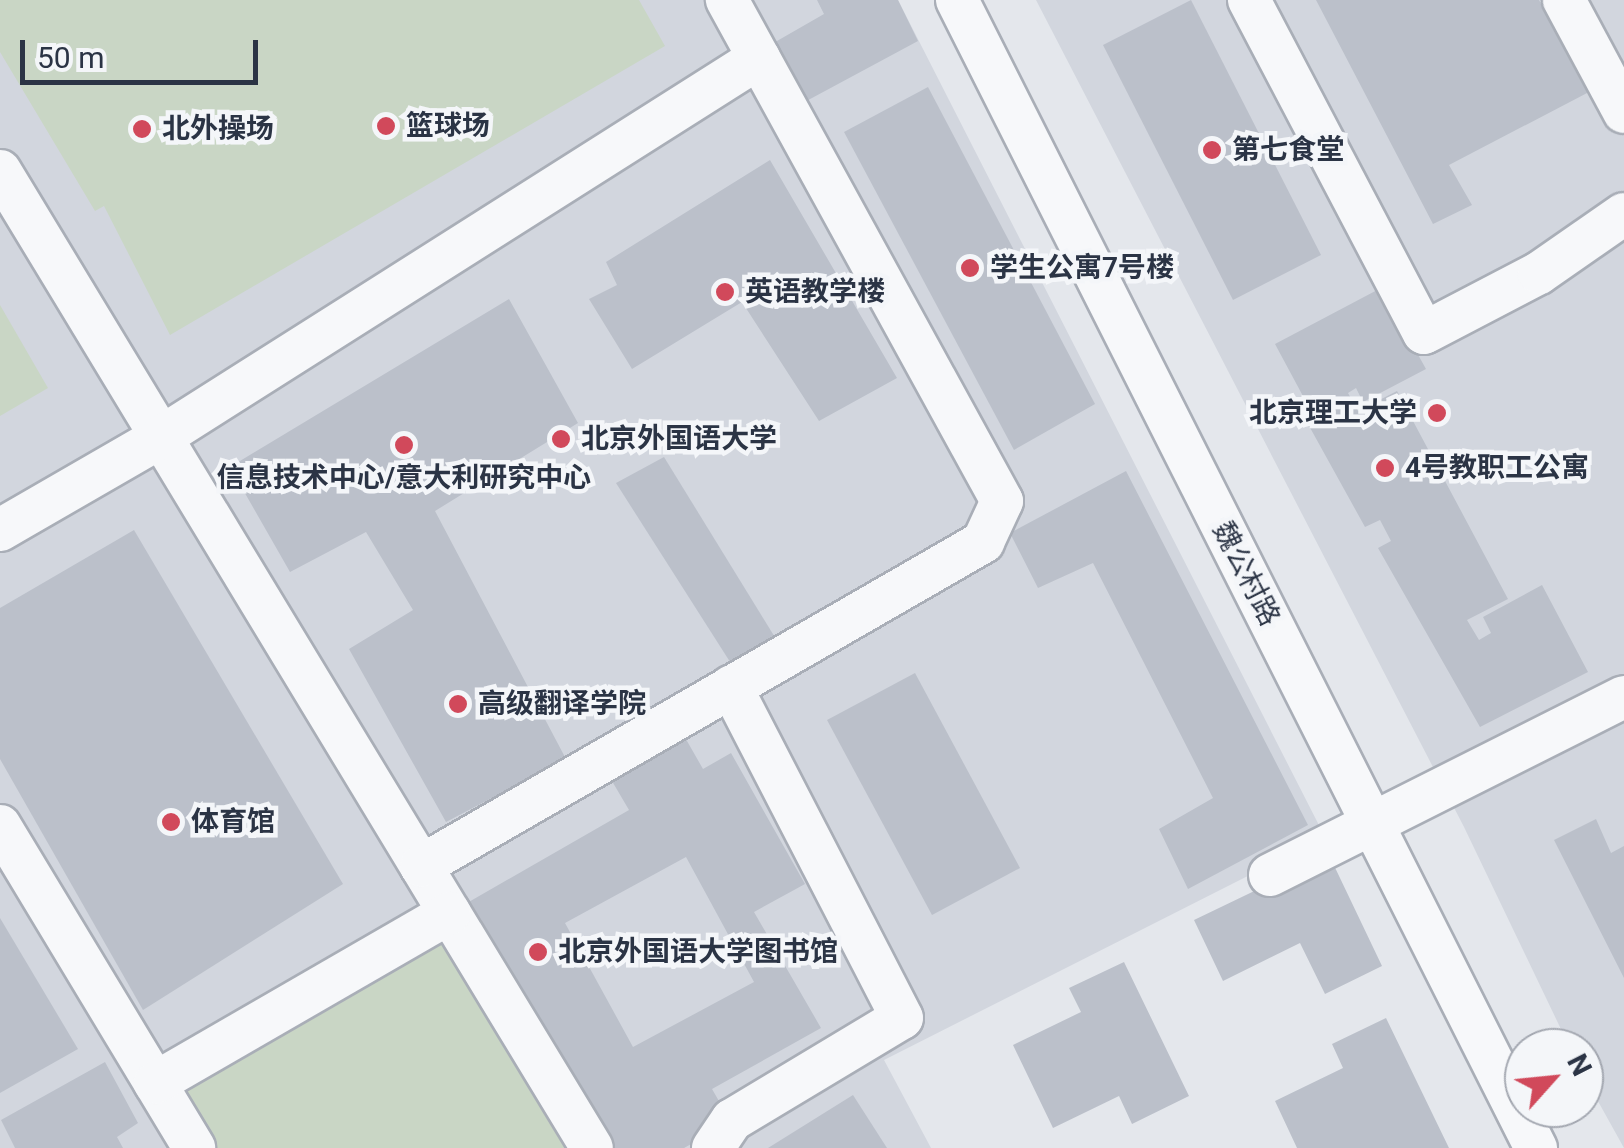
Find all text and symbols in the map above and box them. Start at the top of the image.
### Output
scale bar [25,20,262,82]
text: 50 m [37,40,104,75]
place label: 篮球场 [406,109,490,143]
place label: 北外操场 [162,112,274,146]
marker: 篮球场 [375,115,397,137]
marker: 北外操场 [131,118,153,140]
place label: 第七食堂 [1232,133,1344,167]
marker: 第七食堂 [1201,139,1223,161]
place label: 学生公寓7号楼 [990,251,1174,285]
marker: 学生公寓7号楼 [959,257,981,279]
place label: 英语教学楼 [745,275,885,309]
marker: 英语教学楼 [714,281,736,303]
place label: 北京理工大学 [1249,396,1417,430]
marker: 北京理工大学 [1426,402,1448,424]
place label: 北京外国语大学 [581,422,777,456]
marker: 北京外国语大学 [550,428,572,450]
marker: 信息技术中心/意大利研究中心 [393,434,415,456]
place label: 4号教职工公寓 [1405,451,1589,485]
marker: 4号教职工公寓 [1374,457,1396,479]
place label: 信息技术中心/意大利研究中心 [217,461,591,495]
street label: 魏公村路 [1206,516,1286,632]
place label: 高级翻译学院 [478,687,646,721]
marker: 高级翻译学院 [447,693,469,715]
place label: 体育馆 [191,805,275,839]
marker: 体育馆 [160,811,182,833]
place label: 北京外国语大学图书馆 [558,935,838,969]
marker: 北京外国语大学图书馆 [527,941,549,963]
north arrow [1504,1028,1604,1128]
text: N [1560,1049,1599,1081]

